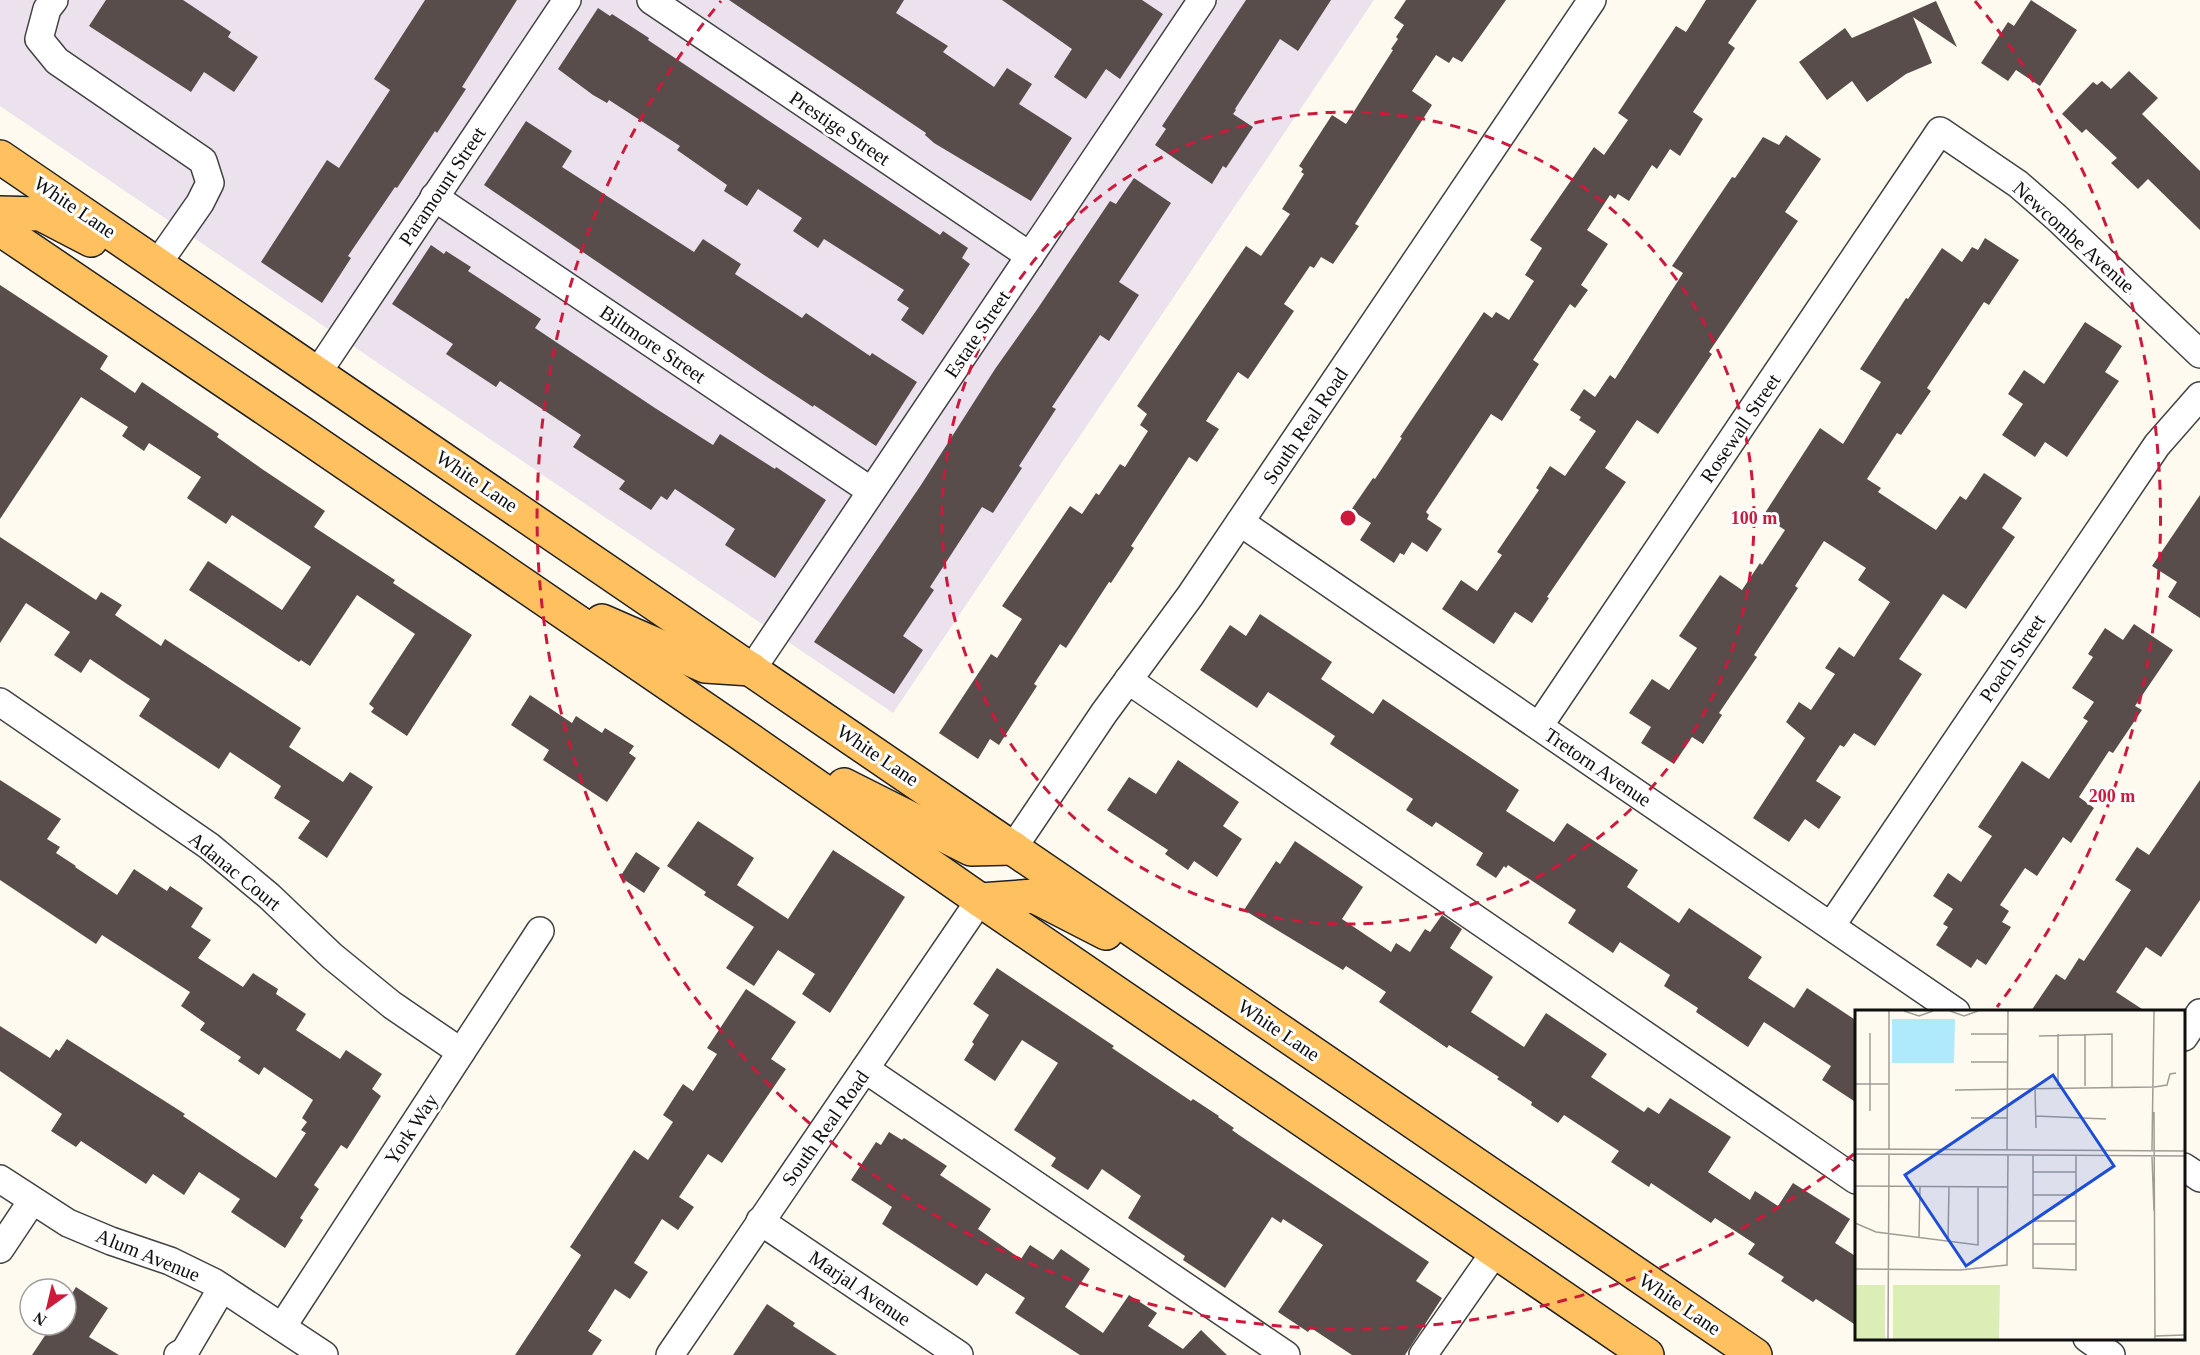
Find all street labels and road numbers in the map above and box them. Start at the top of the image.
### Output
street label: Prestige Street [785,86,895,171]
street label: Paramount Street [394,122,490,249]
street label: White Lane [30,172,120,242]
street label: Newcombe Avenue [2009,177,2139,297]
street label: Estate Street [940,286,1014,382]
street label: Biltmore Street [596,301,710,388]
street label: South Real Road [1258,364,1352,488]
street label: Rosewall Street [1696,369,1785,486]
street label: White Lane [432,446,522,516]
street label: Poach Street [1975,610,2049,706]
street label: White Lane [833,720,923,790]
street label: Tretorn Avenue [1540,723,1656,811]
street label: Adanac Court [185,827,286,915]
street label: White Lane [1234,995,1324,1065]
street label: South Real Road [777,1066,873,1190]
street label: York Way [380,1090,443,1169]
street label: Alum Avenue [93,1224,203,1286]
street label: Marjal Avenue [804,1246,915,1331]
street label: White Lane [1635,1269,1725,1339]

